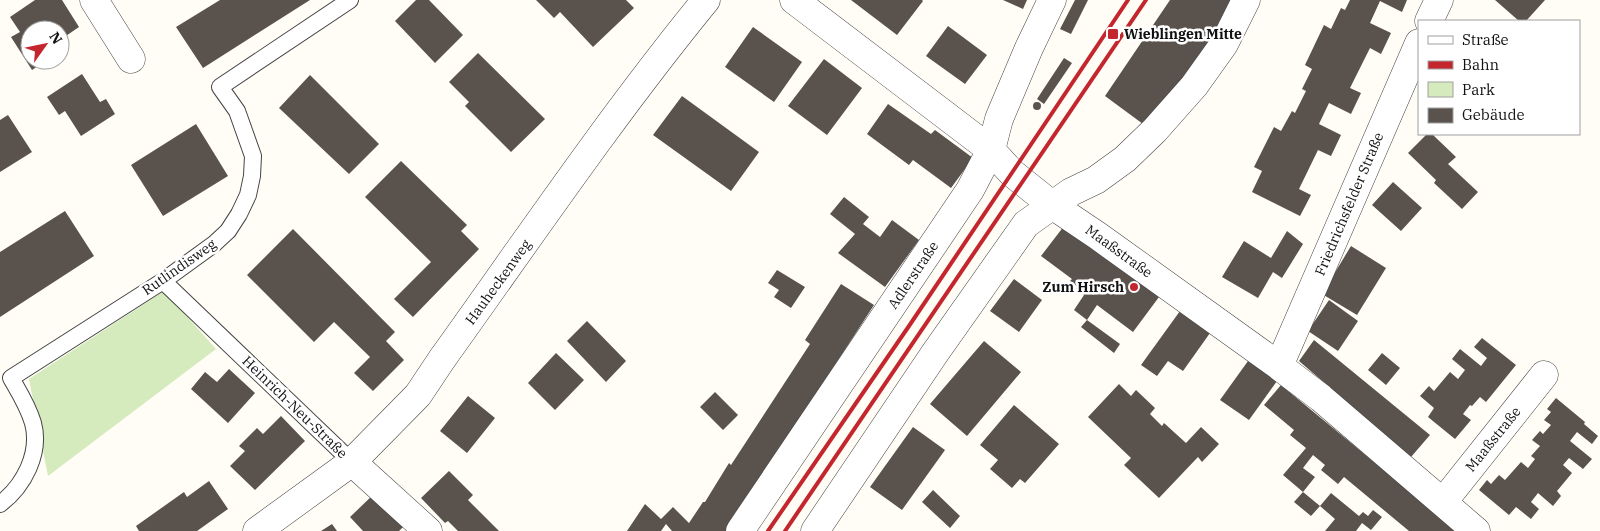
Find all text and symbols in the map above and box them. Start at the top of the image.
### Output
north arrow [20,20,70,70]
legend [1418,20,1580,135]
place label: Wieblingen Mitte [1124,25,1242,43]
marker: Wieblingen Mitte [1106,27,1120,41]
text: N [45,28,66,47]
text: Straße [1462,30,1509,49]
text: Bahn [1462,55,1500,74]
text: Park [1462,80,1495,99]
text: Gebäude [1462,105,1525,124]
street label: Friedrichsfelder Straße [1311,130,1387,278]
street label: Maaßstraße [1082,221,1156,281]
street label: Rutlindisweg [139,235,220,299]
street label: Hauheckenweg [461,236,535,328]
street label: Adlerstraße [884,238,942,312]
place label: Zum Hirsch [1042,278,1124,296]
marker: Zum Hirsch [1128,281,1140,293]
street label: Heinrich-Neu-Straße [239,352,351,462]
street label: Maaßstraße [1461,403,1525,475]

